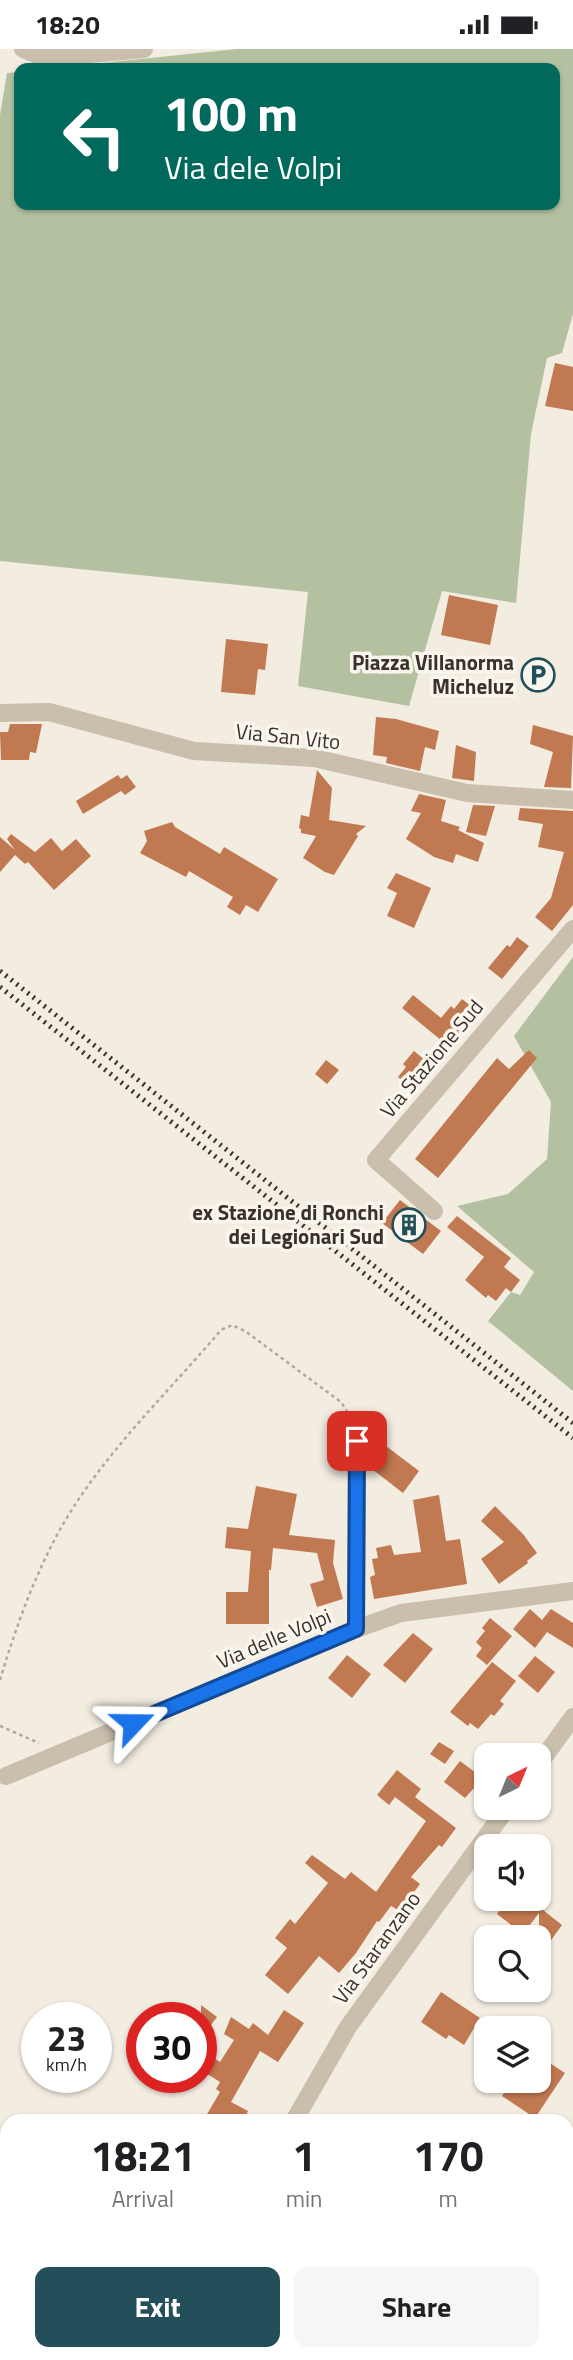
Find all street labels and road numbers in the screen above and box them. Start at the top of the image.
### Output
street label: Via San Vito [234,715,342,757]
street label: Via Stazione Sud [372,992,491,1125]
street label: Via delle Volpi [211,1600,336,1677]
street label: Via Staranzano [324,1884,428,2010]

